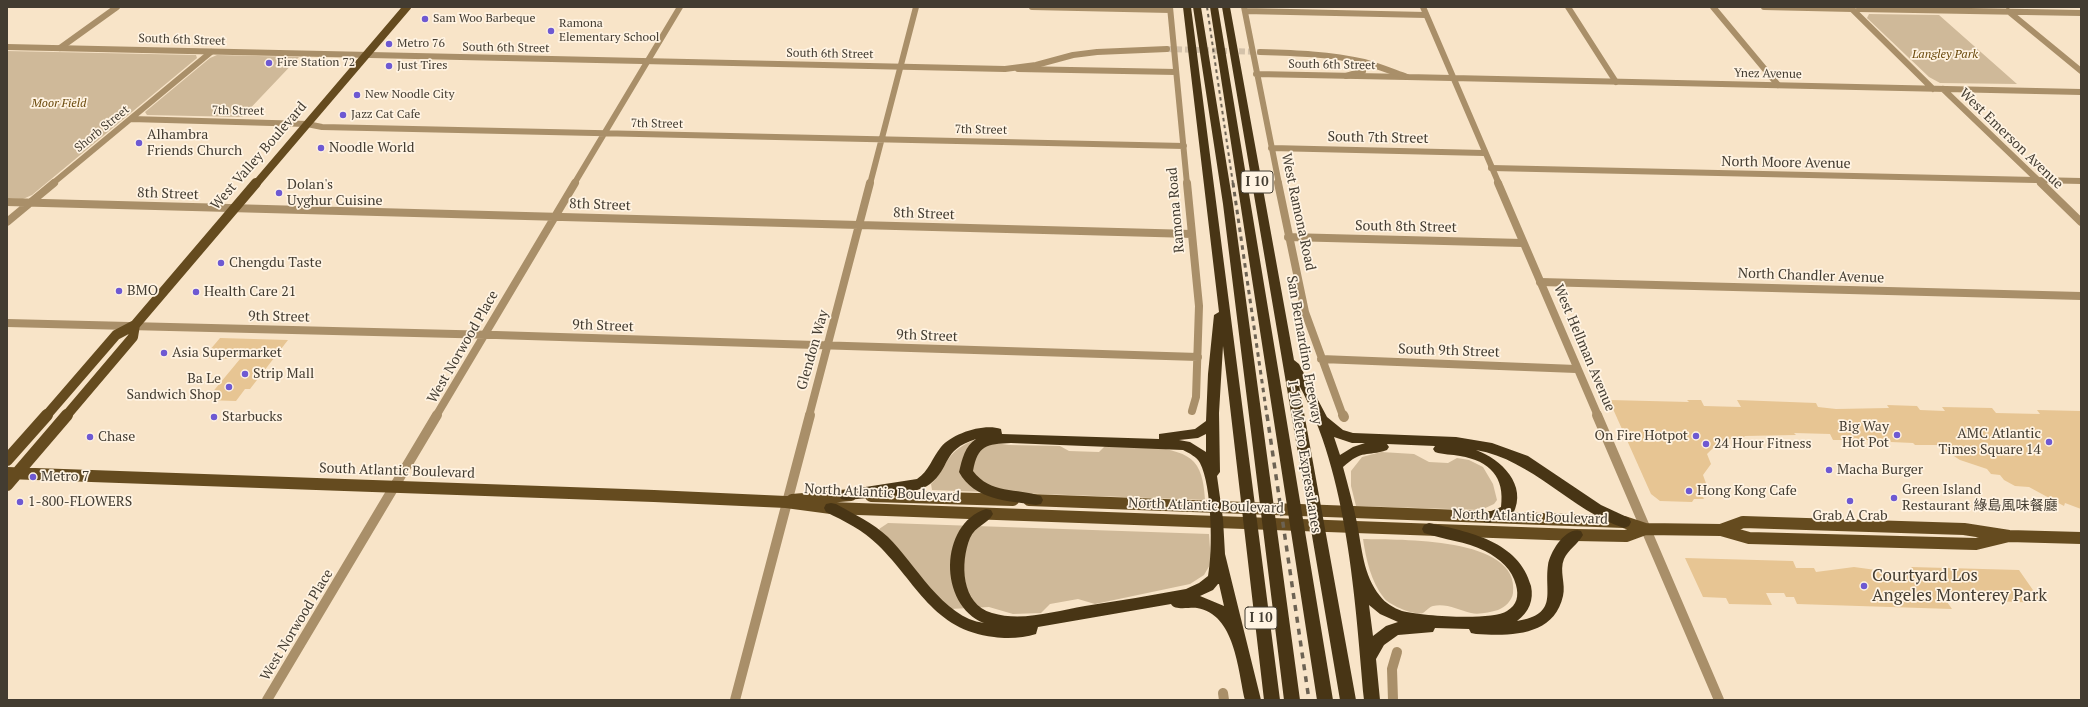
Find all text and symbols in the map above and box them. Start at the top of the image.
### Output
place label: Sam Woo Barbeque [433,12,536,26]
marker: Sam Woo Barbeque [420,14,430,24]
place label: Ramona Elementary School [559,17,659,45]
marker: Ramona Elementary School [546,26,556,36]
street label: South 6th Street [138,31,226,49]
place label: Metro 76 [397,37,445,51]
marker: Metro 76 [384,39,394,49]
street label: South 6th Street [462,40,550,56]
street label: South 6th Street [786,46,874,62]
park label: Langley Park [1912,48,1978,62]
place label: Fire Station 72 [277,56,355,70]
street label: South 6th Street [1288,57,1376,73]
marker: Fire Station 72 [264,58,274,68]
place label: Just Tires [397,59,447,73]
marker: Just Tires [384,61,394,71]
street label: Ynez Avenue [1734,66,1802,82]
street label: West Emerson Avenue [1956,85,2066,193]
place label: New Noodle City [365,88,455,102]
marker: New Noodle City [352,90,362,100]
park label: Moor Field [32,97,86,111]
street label: West Valley Boulevard [207,98,311,214]
street label: Shorb Street [72,103,132,155]
street label: 7th Street [212,103,264,119]
place label: Jazz Cat Cafe [351,108,420,122]
marker: Jazz Cat Cafe [338,110,348,120]
street label: 7th Street [631,116,683,132]
street label: 7th Street [955,122,1007,138]
place label: Alhambra Friends Church [147,127,242,160]
street label: South 7th Street [1327,129,1429,147]
marker: Alhambra Friends Church [134,138,144,148]
place label: Noodle World [329,140,414,156]
marker: Noodle World [316,143,326,153]
street label: West Ramona Road [1277,152,1319,272]
street label: North Moore Avenue [1721,153,1851,173]
street label: Ramona Road [1164,167,1188,253]
road number: I 10 [1241,171,1273,193]
place label: Dolan's Uyghur Cuisine [287,177,383,210]
street label: 8th Street [137,185,199,203]
marker: Dolan's Uyghur Cuisine [274,188,284,198]
street label: 8th Street [569,196,631,214]
street label: 8th Street [893,205,955,223]
street label: South 8th Street [1355,218,1457,236]
place label: Chengdu Taste [229,255,322,271]
marker: Chengdu Taste [216,258,226,268]
street label: North Chandler Avenue [1738,265,1884,287]
street label: San Bernardino Freeway [1283,274,1325,426]
street label: West Hellman Avenue [1550,282,1618,414]
place label: BMO [127,283,158,299]
place label: Health Care 21 [204,284,296,300]
marker: BMO [114,286,124,296]
marker: Health Care 21 [191,287,201,297]
street label: West Norwood Place [424,288,502,406]
street label: 9th Street [248,308,310,326]
street label: Glendon Way [794,308,832,392]
street label: 9th Street [572,317,634,335]
street label: 9th Street [896,327,958,345]
street label: South 9th Street [1398,341,1500,361]
place label: Asia Supermarket [172,345,282,361]
marker: Asia Supermarket [159,348,169,358]
place label: Strip Mall [253,366,314,382]
marker: Strip Mall [240,369,250,379]
place label: Ba Le Sandwich Shop [126,371,221,404]
street label: I-10 Metro ExpressLanes [1284,380,1324,534]
marker: Ba Le Sandwich Shop [224,382,234,392]
place label: Starbucks [222,409,283,425]
marker: Starbucks [209,412,219,422]
place label: Big Way Hot Pot [1839,419,1889,452]
place label: AMC Atlantic Times Square 14 [1939,426,2041,458]
place label: On Fire Hotpot [1595,428,1688,444]
place label: Chase [98,429,135,445]
marker: Big Way Hot Pot [1892,430,1902,440]
marker: On Fire Hotpot [1691,431,1701,441]
marker: Chase [85,432,95,442]
place label: 24 Hour Fitness [1714,436,1812,452]
marker: AMC Atlantic Times Square 14 [2044,437,2054,447]
marker: 24 Hour Fitness [1701,439,1711,449]
street label: South Atlantic Boulevard [319,460,475,482]
place label: Macha Burger [1837,462,1923,478]
marker: Macha Burger [1824,465,1834,475]
place label: Metro 7 [41,469,89,485]
marker: Metro 7 [28,472,38,482]
street label: North Atlantic Boulevard [804,481,960,505]
place label: Green Island Restaurant 綠島風味餐廳 [1902,482,2057,514]
place label: Hong Kong Cafe [1697,483,1797,499]
marker: Hong Kong Cafe [1684,486,1694,496]
marker: Green Island Restaurant 綠島風味餐廳 [1889,493,1899,503]
place label: 1-800-FLOWERS [28,494,132,510]
street label: North Atlantic Boulevard [1128,495,1284,517]
marker: Grab A Crab [1845,496,1855,506]
marker: 1-800-FLOWERS [15,497,25,507]
street label: North Atlantic Boulevard [1452,506,1608,528]
place label: Grab A Crab [1812,508,1888,524]
street label: West Norwood Place [257,566,337,684]
place label: Courtyard Los Angeles Monterey Park [1872,566,2047,606]
marker: Courtyard Los Angeles Monterey Park [1859,581,1869,591]
road number: I 10 [1245,607,1277,629]

